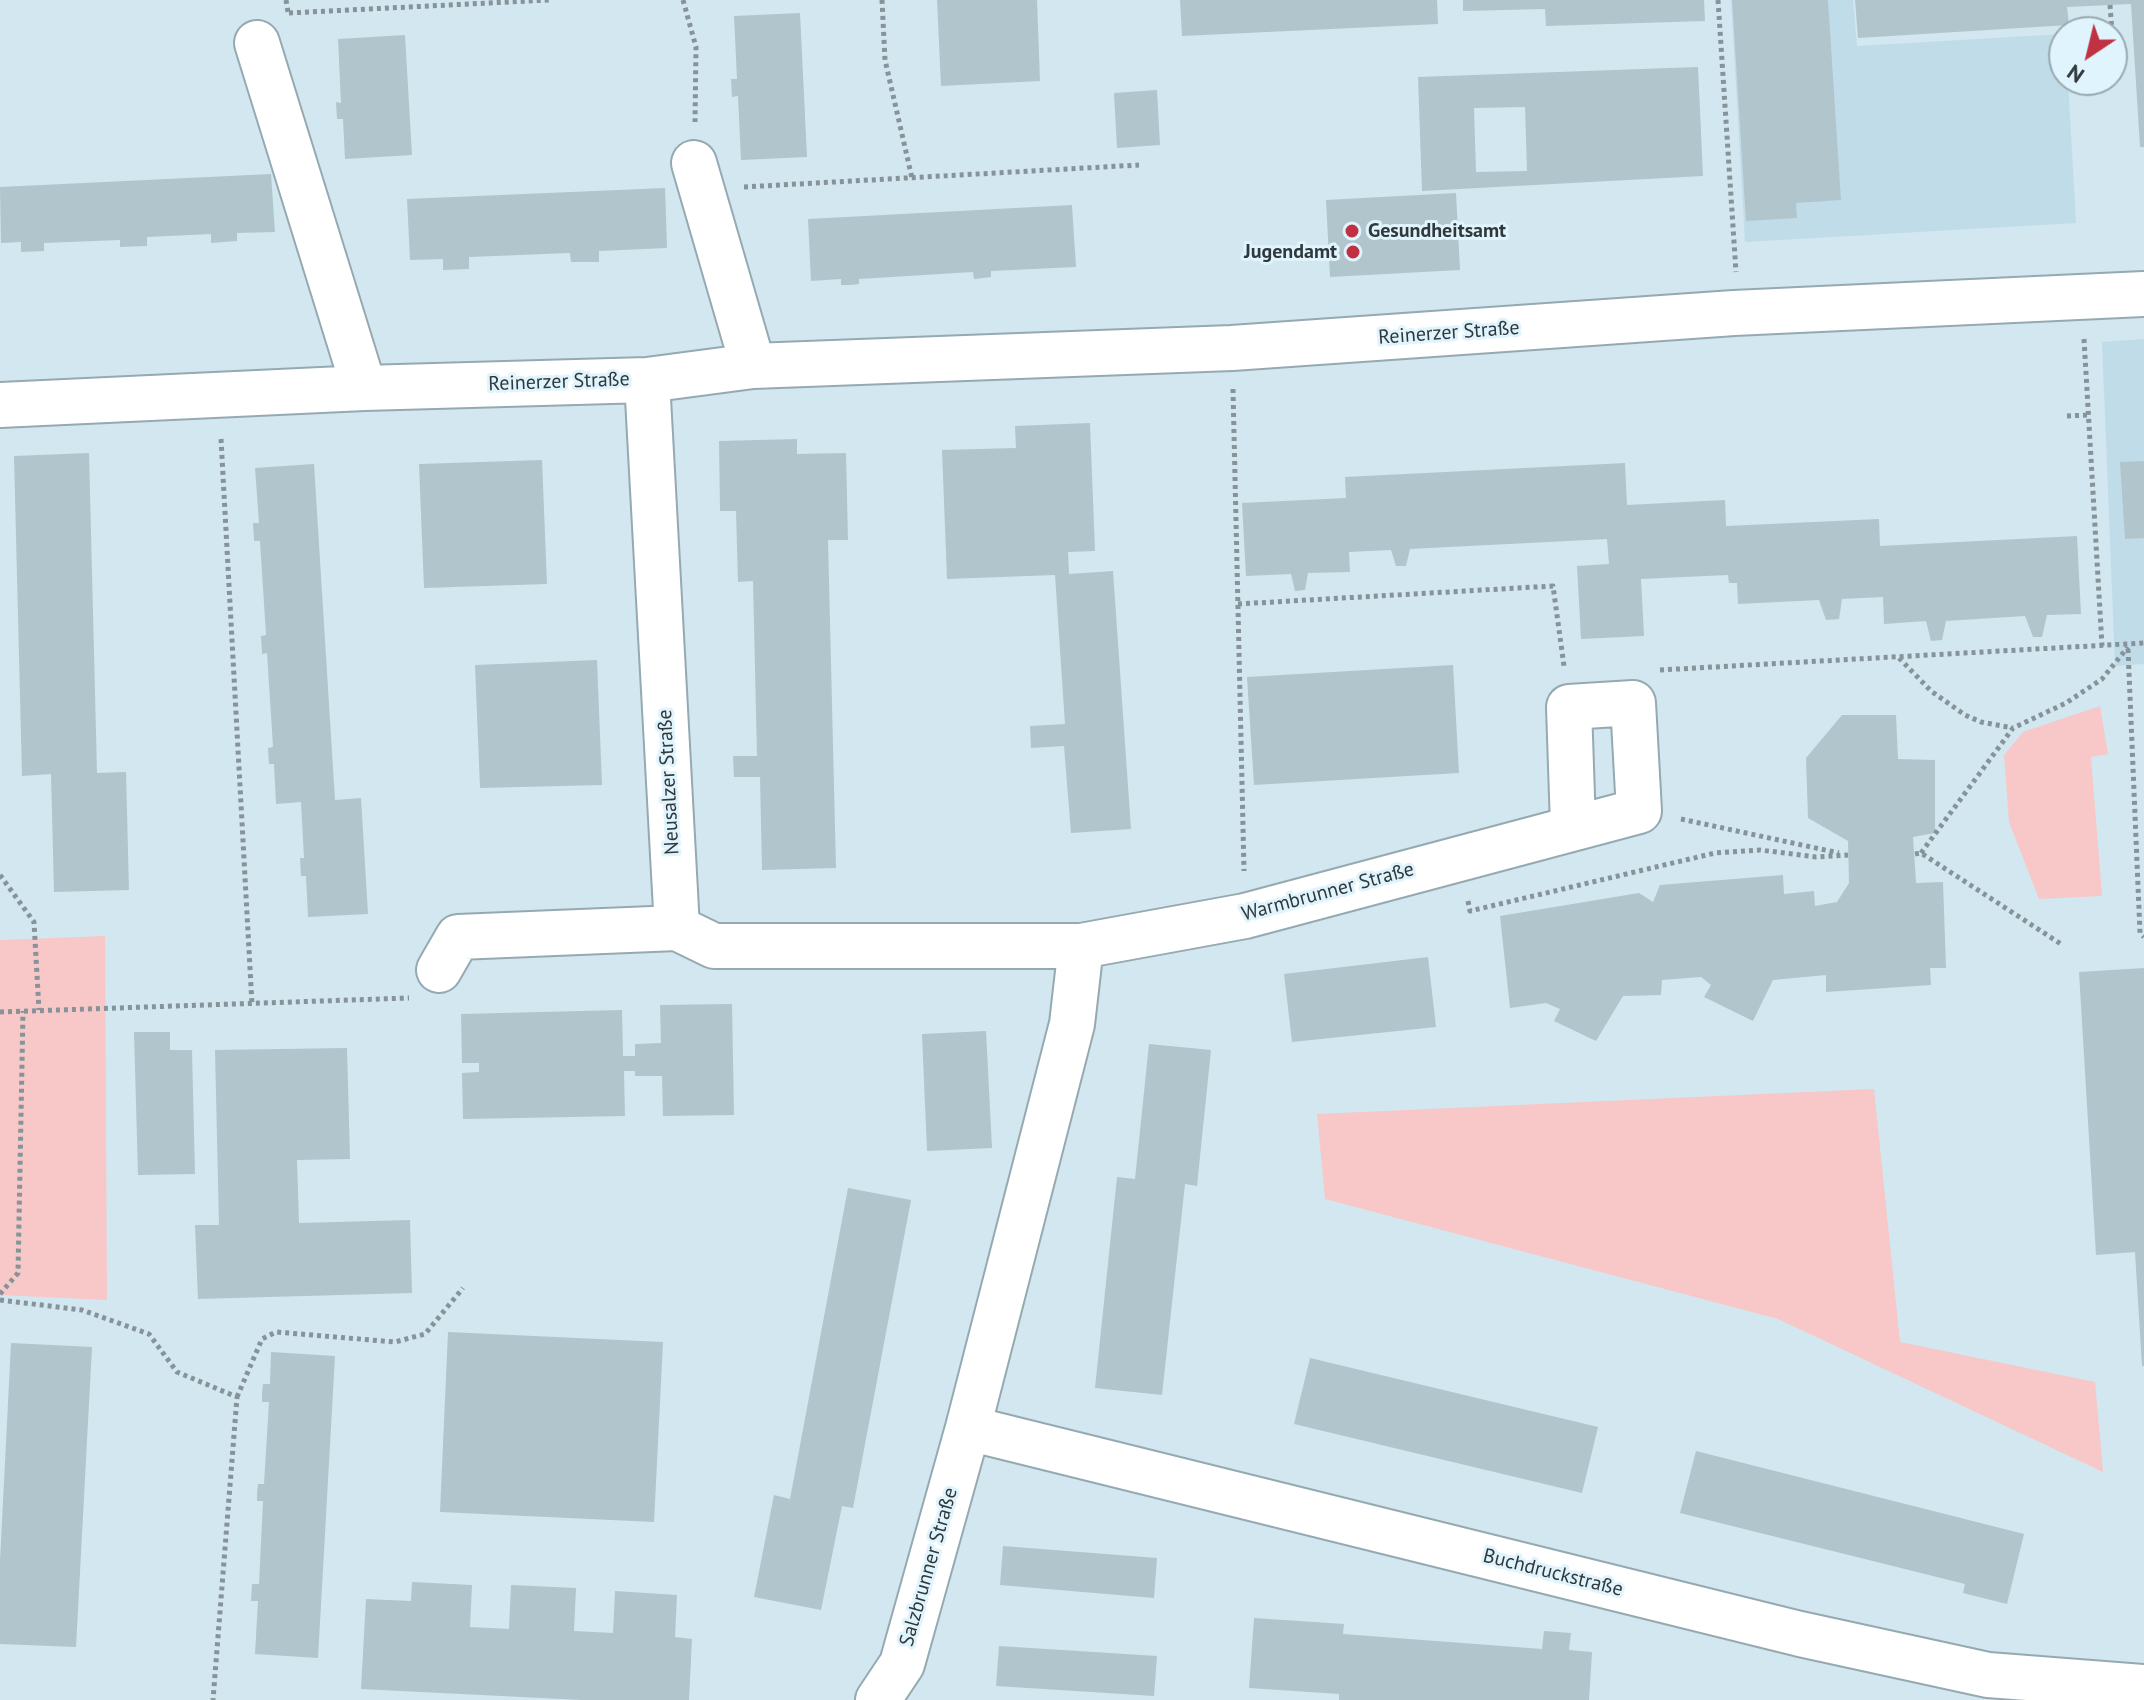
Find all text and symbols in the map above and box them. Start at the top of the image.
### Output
north arrow [2048,16,2128,96]
text: N [2061,58,2089,90]
place label: Gesundheitsamt [1368,219,1506,243]
marker: Gesundheitsamt [1343,222,1361,240]
place label: Jugendamt [1244,240,1337,264]
marker: Jugendamt [1344,243,1362,261]
street label: Reinerzer Straße [1378,316,1520,350]
street label: Reinerzer Straße [488,368,630,396]
street label: Neusalzer Straße [653,709,685,855]
street label: Warmbrunner Straße [1239,857,1417,927]
street label: Salzbrunner Straße [895,1485,963,1649]
street label: Buchdruckstraße [1481,1544,1625,1602]

